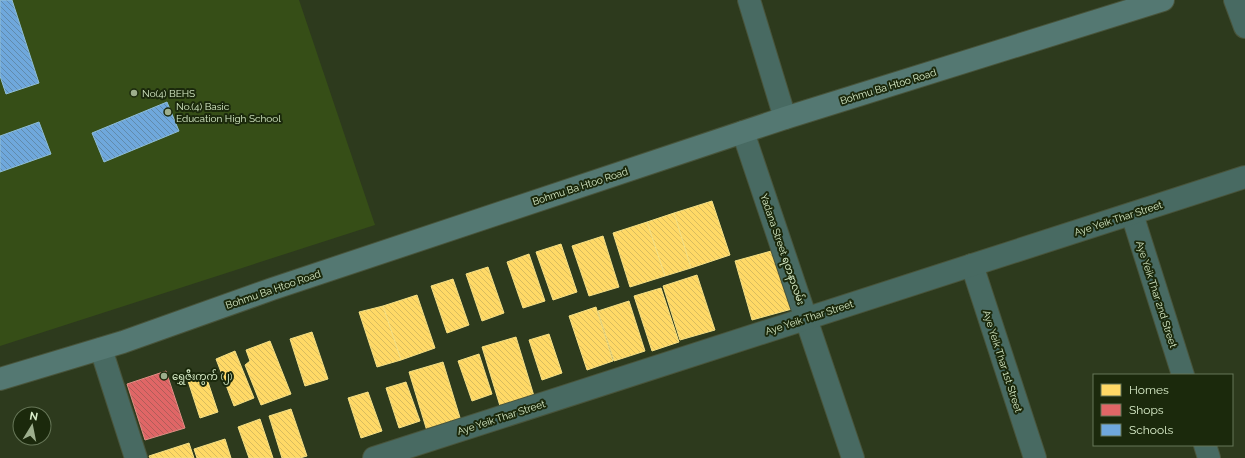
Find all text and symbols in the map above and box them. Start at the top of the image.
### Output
street label: Bohmu Ba Htoo Road [839,67,937,106]
marker: No(4) BEHS [129,88,139,98]
place label: No(4) BEHS [142,88,195,99]
place label: No.(4) Basic Education High School [176,101,281,124]
marker: No.(4) Basic Education High School [163,107,173,117]
street label: Bohmu Ba Htoo Road [531,166,629,207]
street label: Yadana Street ရတနာလမ်း [755,192,809,307]
street label: Aye Yeik Thar Street [1073,199,1164,238]
street label: Aye Yeik Thar 2nd Street [1134,239,1179,350]
street label: Bohmu Ba Htoo Road [224,268,322,311]
street label: Aye Yeik Thar Street [764,298,855,337]
street label: Aye Yeik Thar 1st Street [981,309,1024,414]
place label: ရွှေဇီးကွက် (၂) [172,369,233,385]
marker: ရွှေဇီးကွက် (၂) [159,371,169,381]
legend [1093,374,1233,446]
text: Homes [1129,383,1169,397]
street label: Aye Yeik Thar Street [456,398,547,437]
text: Shops [1129,403,1164,417]
north arrow [12,406,52,446]
text: N [28,410,39,424]
text: Schools [1129,423,1173,437]

